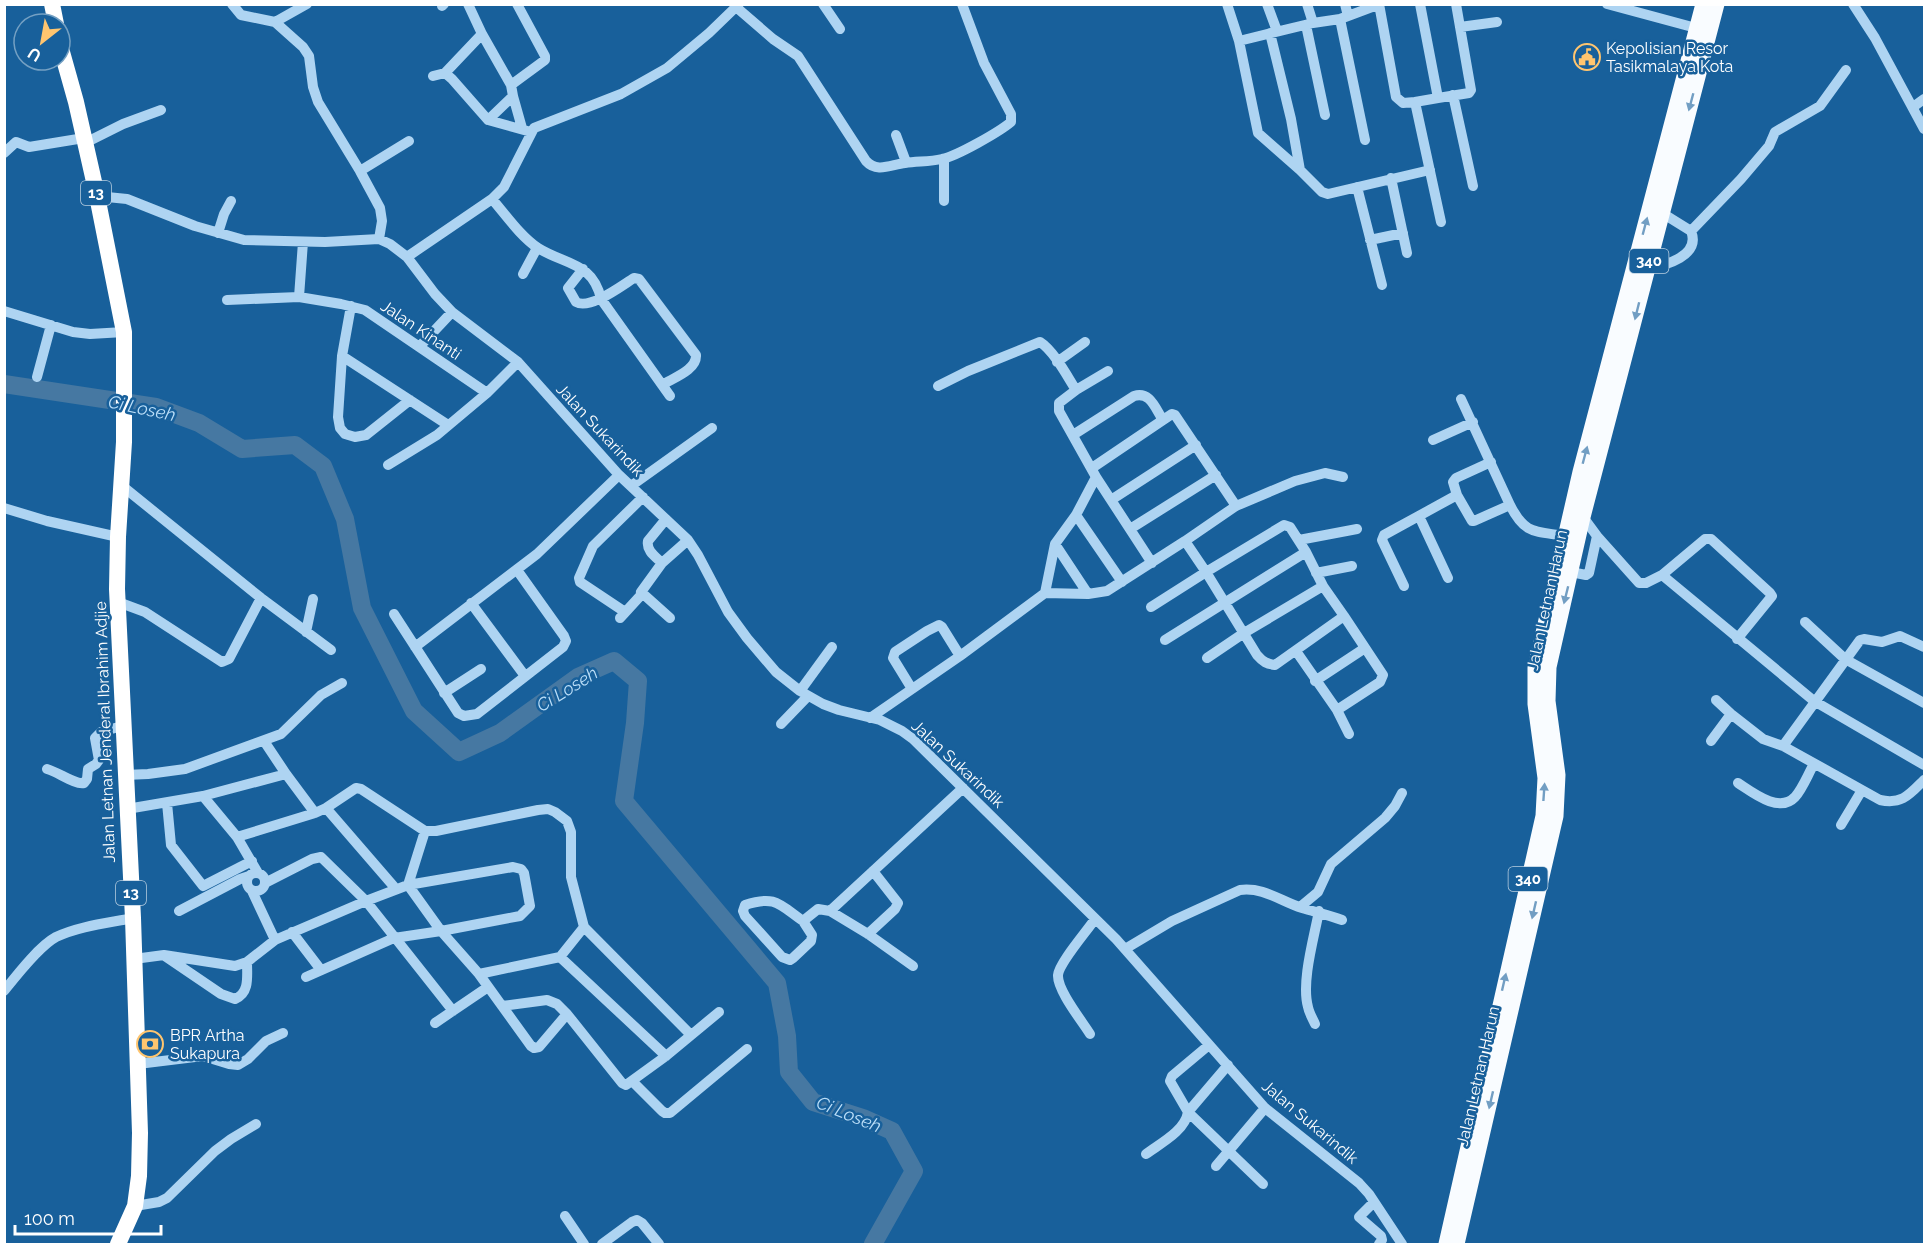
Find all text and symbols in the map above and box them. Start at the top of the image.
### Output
north arrow [12,12,72,72]
place label: Kepolisian Resor Tasikmalaya Kota [1606,39,1733,76]
public building icon: Kepolisian Resor Tasikmalaya Kota [1572,42,1602,72]
text: U [24,43,45,66]
one-way arrow [1686,93,1695,111]
road number: 13 [81,181,111,205]
one-way arrow [1641,217,1651,235]
road number: 340 [1630,249,1668,273]
street label: Jalan Kinanti [377,296,465,364]
one-way arrow [1631,301,1641,320]
street label: Jalan Sukarindik [552,380,648,481]
water label: Ci Loseh [106,391,178,425]
one-way arrow [1580,446,1590,464]
street label: Jalan Letnan Harun [1523,528,1571,672]
one-way arrow [1560,585,1570,604]
street label: Jalan Letnan Jenderal Ibrahim Adjie [91,601,119,863]
water label: Ci Loseh [533,662,601,716]
street label: Jalan Sukarindik [908,716,1009,812]
one-way arrow [1539,782,1549,801]
road number: 340 [1508,867,1547,891]
road number: 13 [116,881,146,905]
one-way arrow [1529,901,1539,920]
one-way arrow [1500,973,1510,992]
street label: Jalan Letnan Harun [1453,1004,1503,1148]
place label: BPR Artha Sukapura [170,1026,244,1063]
bank icon: BPR Artha Sukapura [135,1029,165,1059]
street label: Jalan Sukarindik [1258,1076,1362,1168]
water label: Ci Loseh [813,1091,885,1137]
one-way arrow [1485,1091,1495,1110]
scale bar [15,1198,160,1236]
text: 100 m [24,1208,75,1229]

